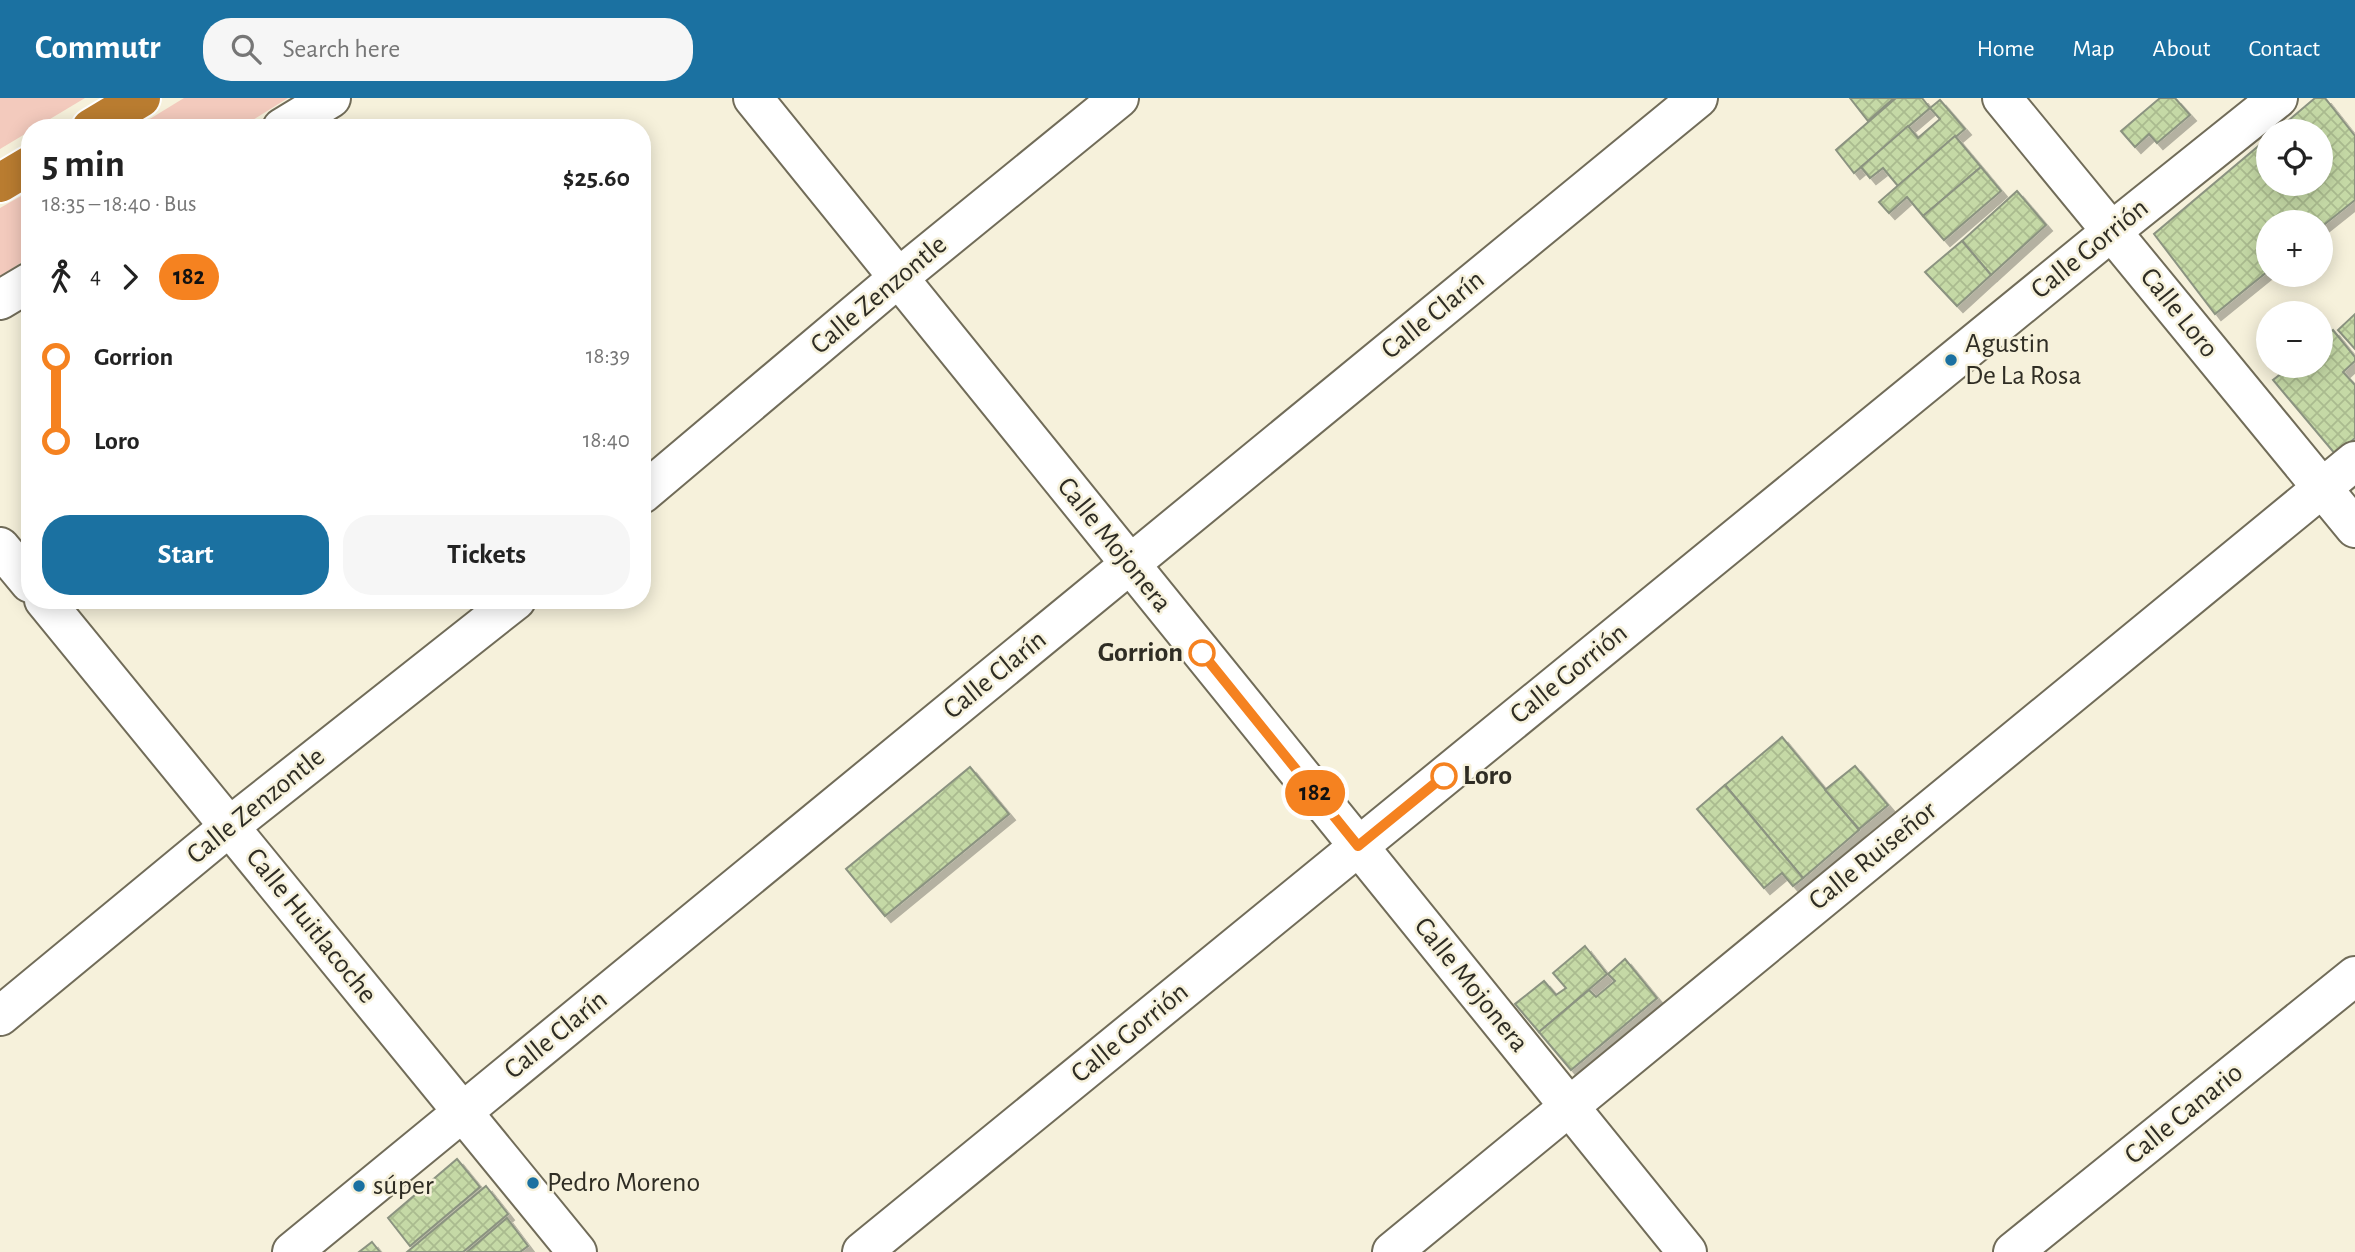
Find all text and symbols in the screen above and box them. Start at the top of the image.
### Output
search box [203,18,693,81]
icon: search [227,30,265,68]
text: Commutr [35,32,161,65]
text: Search here [283,36,400,62]
text: Home [1977,37,2035,61]
text: Map [2073,37,2115,61]
text: About [2153,37,2210,61]
text: Contact [2248,37,2320,61]
map controls [2256,119,2333,378]
button: locate [2256,119,2333,196]
text: 5 min [42,146,125,184]
text: $25.60 [563,165,630,191]
text: 18:35 – 18:40 · Bus [42,193,196,216]
street label: Calle Gorrión [2026,194,2154,304]
button: + [2256,210,2333,287]
street label: Calle Zenzontle [806,230,952,360]
icon: walk [42,258,80,296]
icon: forward [111,258,149,296]
street label: Calle Loro [2135,263,2223,363]
text: 4 [90,265,101,288]
text: 182 [173,265,205,289]
street label: Calle Clarín [1376,265,1490,365]
button: − [2256,301,2333,378]
place label: Agustin De La Rosa [1965,330,2081,390]
text: Gorrion [94,344,173,370]
text: 18:39 [586,345,630,368]
marker: Agustin De La Rosa [1943,352,1959,368]
text: Loro [94,428,140,454]
text: 18:40 [583,429,630,452]
street label: Calle Mojonera [1051,472,1177,618]
button: Start [42,515,329,595]
button: Tickets [343,515,630,595]
street label: Calle Gorrión [1505,619,1633,729]
street label: Calle Clarín [938,625,1052,725]
place label: Gorrion [1098,639,1183,667]
marker: Gorrion [1189,640,1215,666]
street label: Calle Zenzontle [182,742,330,870]
place label: Loro [1463,762,1512,790]
marker: Loro [1431,763,1457,789]
line badge: 182 [1275,770,1355,816]
text: 182 [1299,781,1331,805]
street label: Calle Ruiseñor [1804,796,1942,916]
street label: Calle Huitlacoche [240,843,382,1009]
street label: Calle Mojonera [1408,912,1534,1058]
street label: Calle Gorrión [1066,978,1194,1088]
street label: Calle Clarín [499,985,613,1085]
street label: Calle Canario [2120,1058,2248,1170]
place label: Pedro Moreno [547,1169,700,1197]
place label: súper [373,1172,434,1200]
marker: Pedro Moreno [525,1175,541,1191]
marker: súper [351,1178,367,1194]

